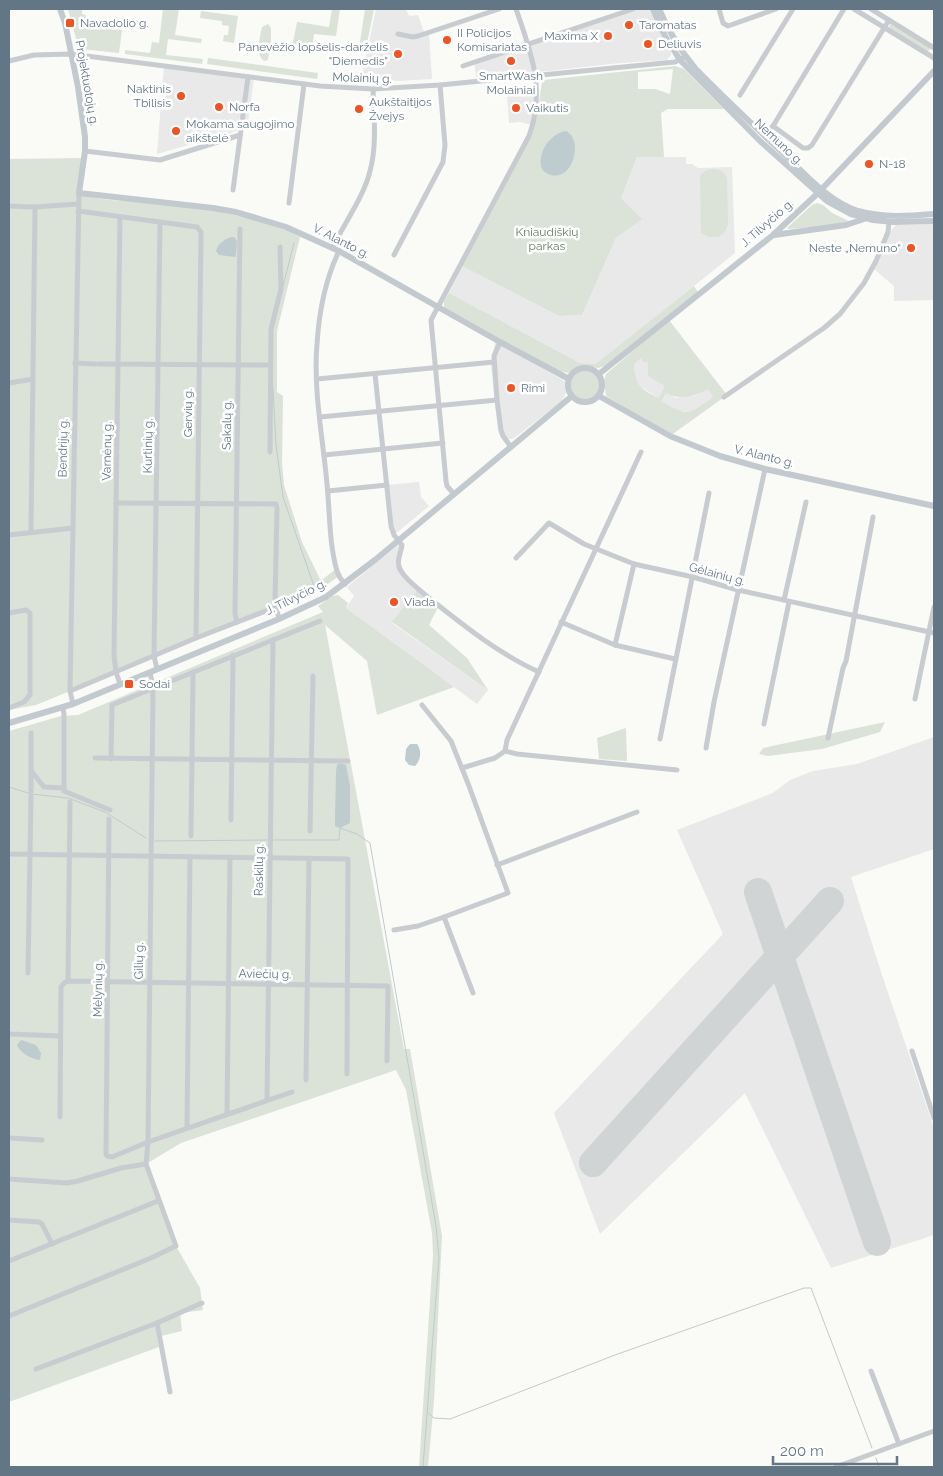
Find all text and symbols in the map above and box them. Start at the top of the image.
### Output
place label: Navadolio g. [80,16,149,30]
marker: Navadolio g. [64,17,76,29]
place label: Taromatas [639,18,697,32]
marker: Taromatas [623,19,635,31]
place label: II Policijos Komisariatas [457,26,527,54]
place label: Maxima X [544,29,598,43]
marker: Maxima X [602,30,614,42]
marker: II Policijos Komisariatas [441,34,453,46]
place label: Deliuvis [658,37,702,51]
marker: Deliuvis [642,38,654,50]
street label: Projektuotojų g. [73,39,101,127]
place label: Panevėžio lopšelis-darželis "Diemedis" [238,40,388,68]
marker: Panevėžio lopšelis-darželis "Diemedis" [392,48,404,60]
marker: SmartWash Molainiai [505,55,517,67]
place label: SmartWash Molainiai [479,69,543,97]
street label: Molainių g. [332,70,392,86]
place label: Naktinis Tbilisis [127,82,171,110]
marker: Naktinis Tbilisis [175,90,187,102]
place label: Aukštaitijos Žvejys [369,95,432,123]
place label: Norfa [229,100,260,114]
marker: Norfa [213,101,225,113]
place label: Vaikutis [526,101,569,115]
marker: Vaikutis [510,102,522,114]
marker: Aukštaitijos Žvejys [353,103,365,115]
street label: Nemuno g. [752,116,806,168]
place label: Mokama saugojimo aikštelė [186,117,295,145]
marker: Mokama saugojimo aikštelė [170,125,182,137]
place label: N-18 [879,157,906,171]
marker: N-18 [863,158,875,170]
street label: J. Tilvyčio g. [738,196,796,250]
street label: V. Alanto g. [311,221,371,261]
park label: Kniaudiškių parkas [516,225,578,253]
place label: Neste „Nemuno“ [809,241,901,255]
marker: Neste „Nemuno“ [905,242,917,254]
place label: Rimi [521,381,545,395]
marker: Rimi [505,382,517,394]
street label: Gervių g. [181,389,195,437]
street label: Sakalų g. [220,400,234,450]
street label: Bendrijų g. [55,418,71,478]
street label: Kurtinių g. [141,418,155,474]
street label: Varnėnų g. [99,421,115,481]
street label: V. Alanto g. [733,442,795,470]
street label: Gėlainių g. [687,560,747,588]
street label: J. Tilvyčio g. [264,576,328,618]
place label: Viada [404,595,435,609]
marker: Viada [388,596,400,608]
place label: Sodai [139,677,170,691]
marker: Sodai [123,678,135,690]
street label: Raskilų g. [252,844,266,896]
street label: Gilių g. [132,942,146,980]
street label: Mėlynių g. [91,961,105,1017]
street label: Aviečių g. [238,967,292,981]
scale bar [773,1434,897,1466]
text: 200 m [780,1442,824,1460]

